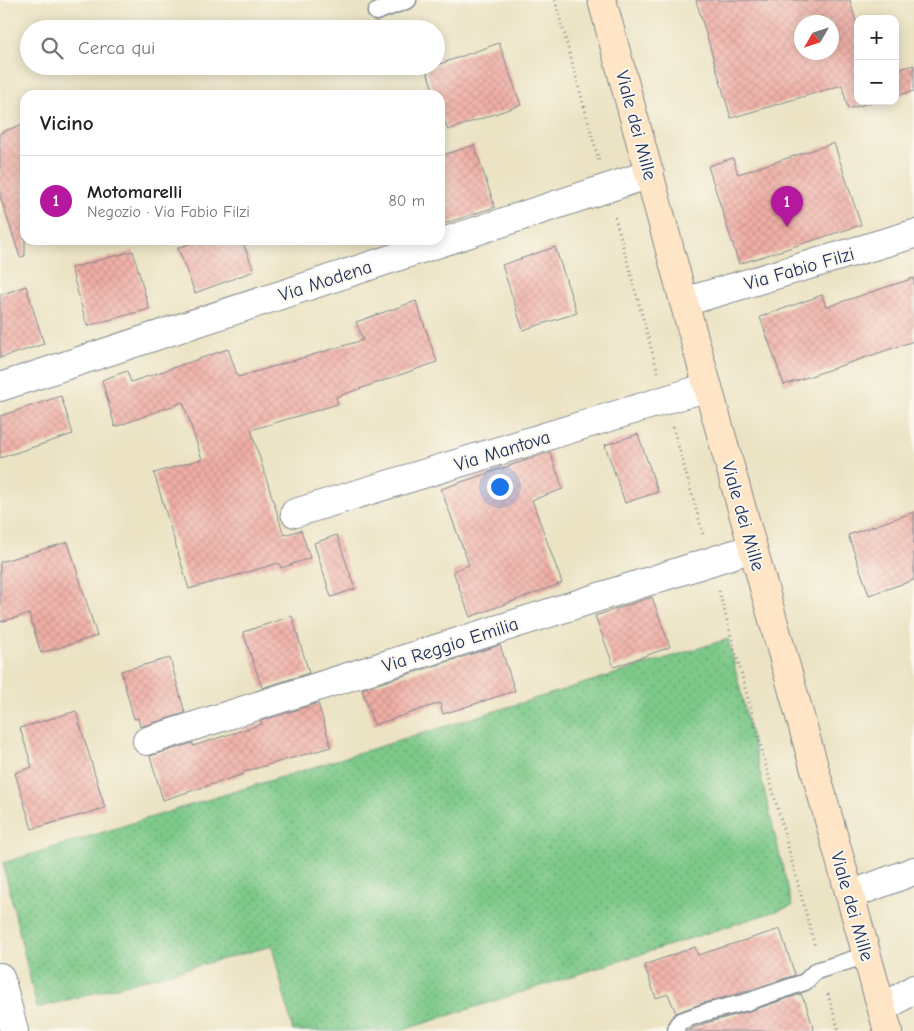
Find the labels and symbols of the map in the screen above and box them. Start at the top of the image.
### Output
north arrow [794,15,839,60]
street label: Viale dei Mille [611,68,661,183]
pin: 1 [771,186,803,227]
street label: Via Fabio Filzi [742,243,857,295]
street label: Via Modena [276,256,375,306]
street label: Via Mantova [452,426,553,476]
street label: Viale dei Mille [717,459,769,573]
your location [487,474,513,500]
street label: Via Reggio Emilia [379,613,521,677]
street label: Viale dei Mille [826,849,878,963]

